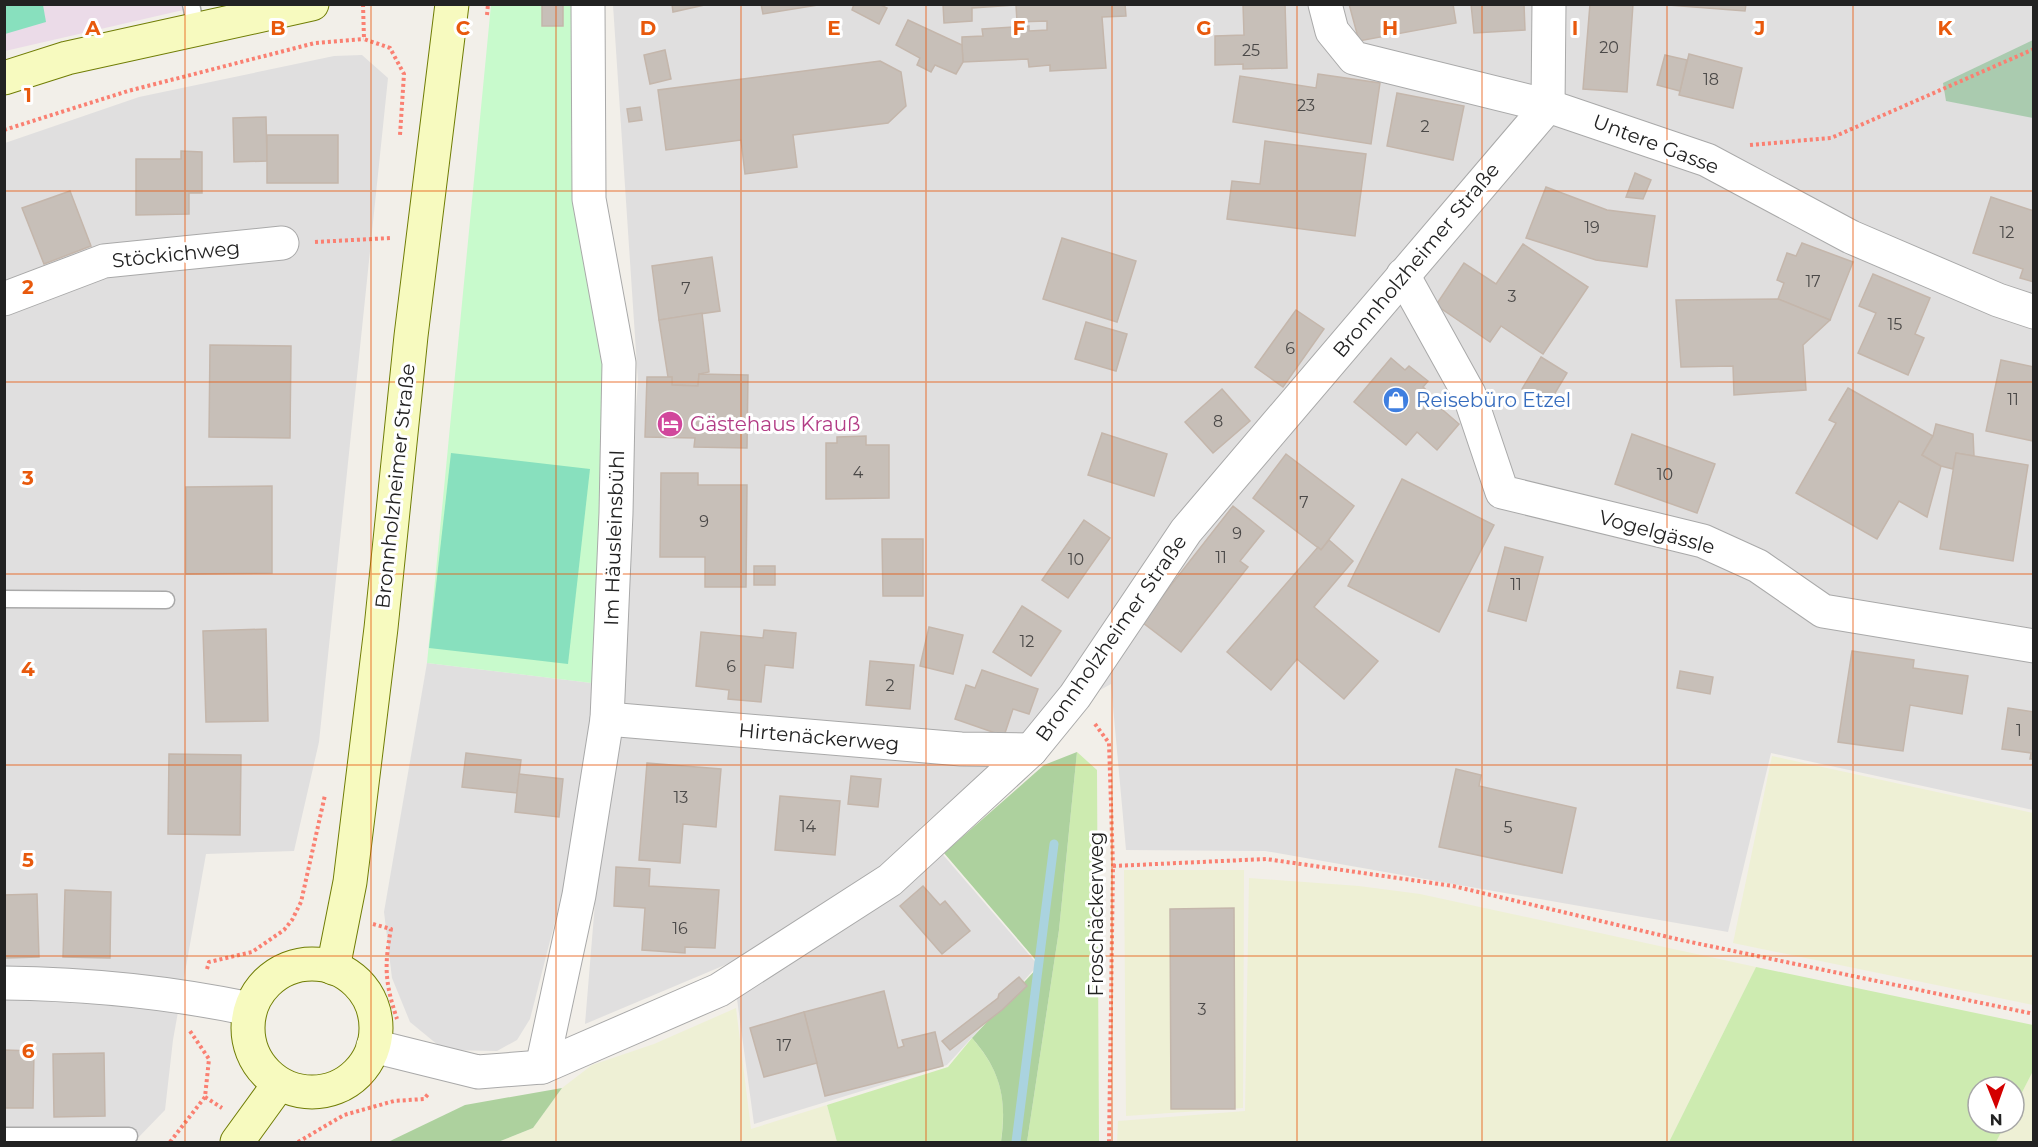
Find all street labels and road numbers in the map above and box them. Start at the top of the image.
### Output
street label: Untere Gasse [1590,109,1722,179]
street label: Bronnholzheimer Straße [1328,158,1504,362]
street label: Stöckichweg [111,235,241,273]
street label: Bronnholzheimer Straße [370,362,420,610]
street label: Im Häusleinsbühl [599,450,629,626]
street label: Vogelgässle [1596,505,1718,559]
street label: Bronnholzheimer Straße [1030,530,1192,746]
street label: Hirtenäckerweg [738,718,900,756]
street label: Froschäckerweg [1084,831,1108,997]

